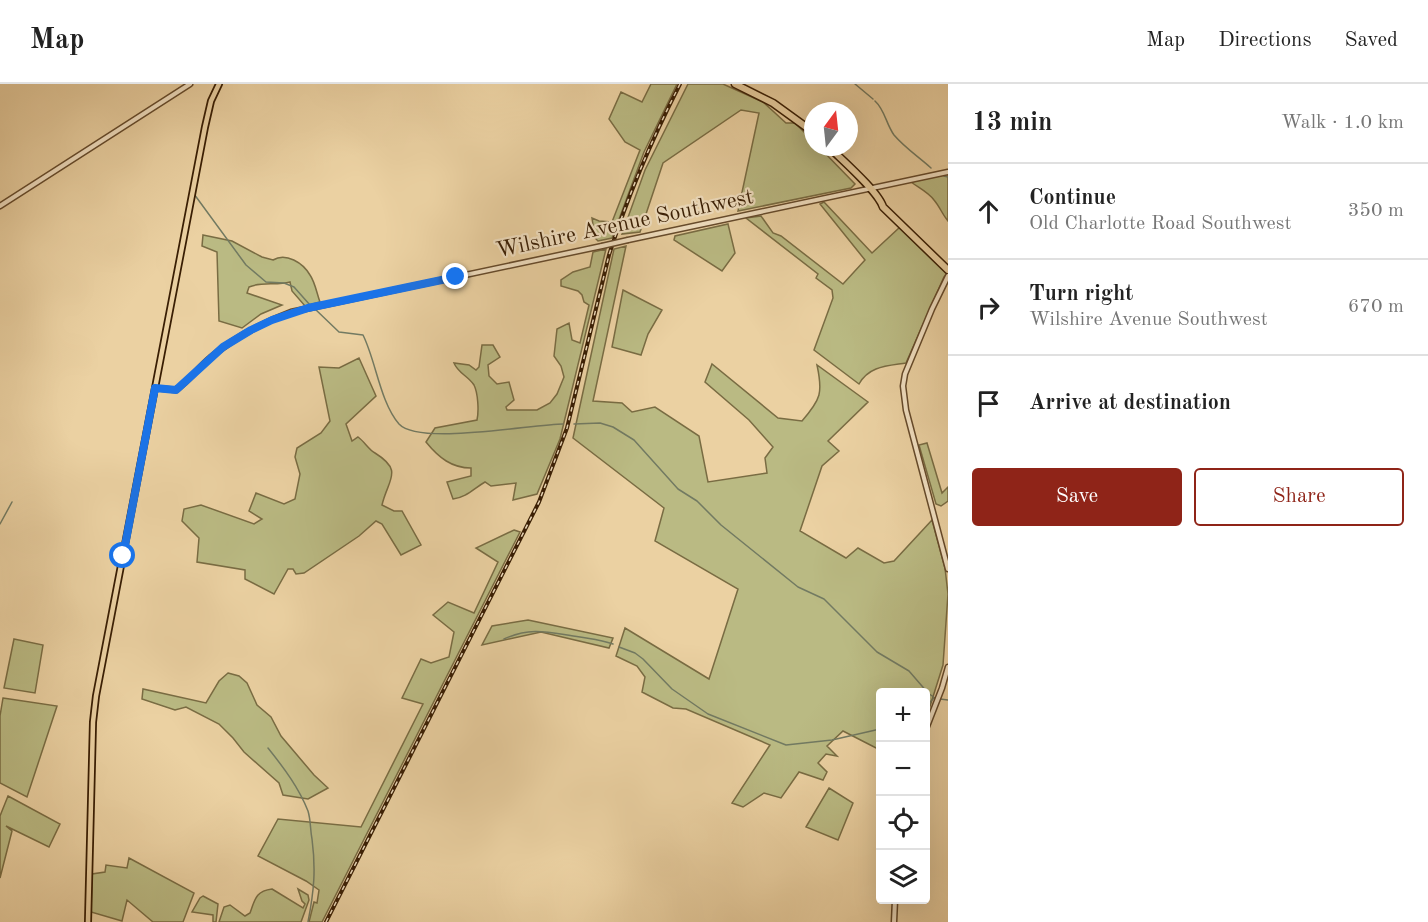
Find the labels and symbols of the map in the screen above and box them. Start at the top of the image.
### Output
north arrow [804,102,858,156]
street label: Wilshire Avenue Southwest [494,186,756,262]
route end [442,263,468,289]
route start [109,542,135,568]

